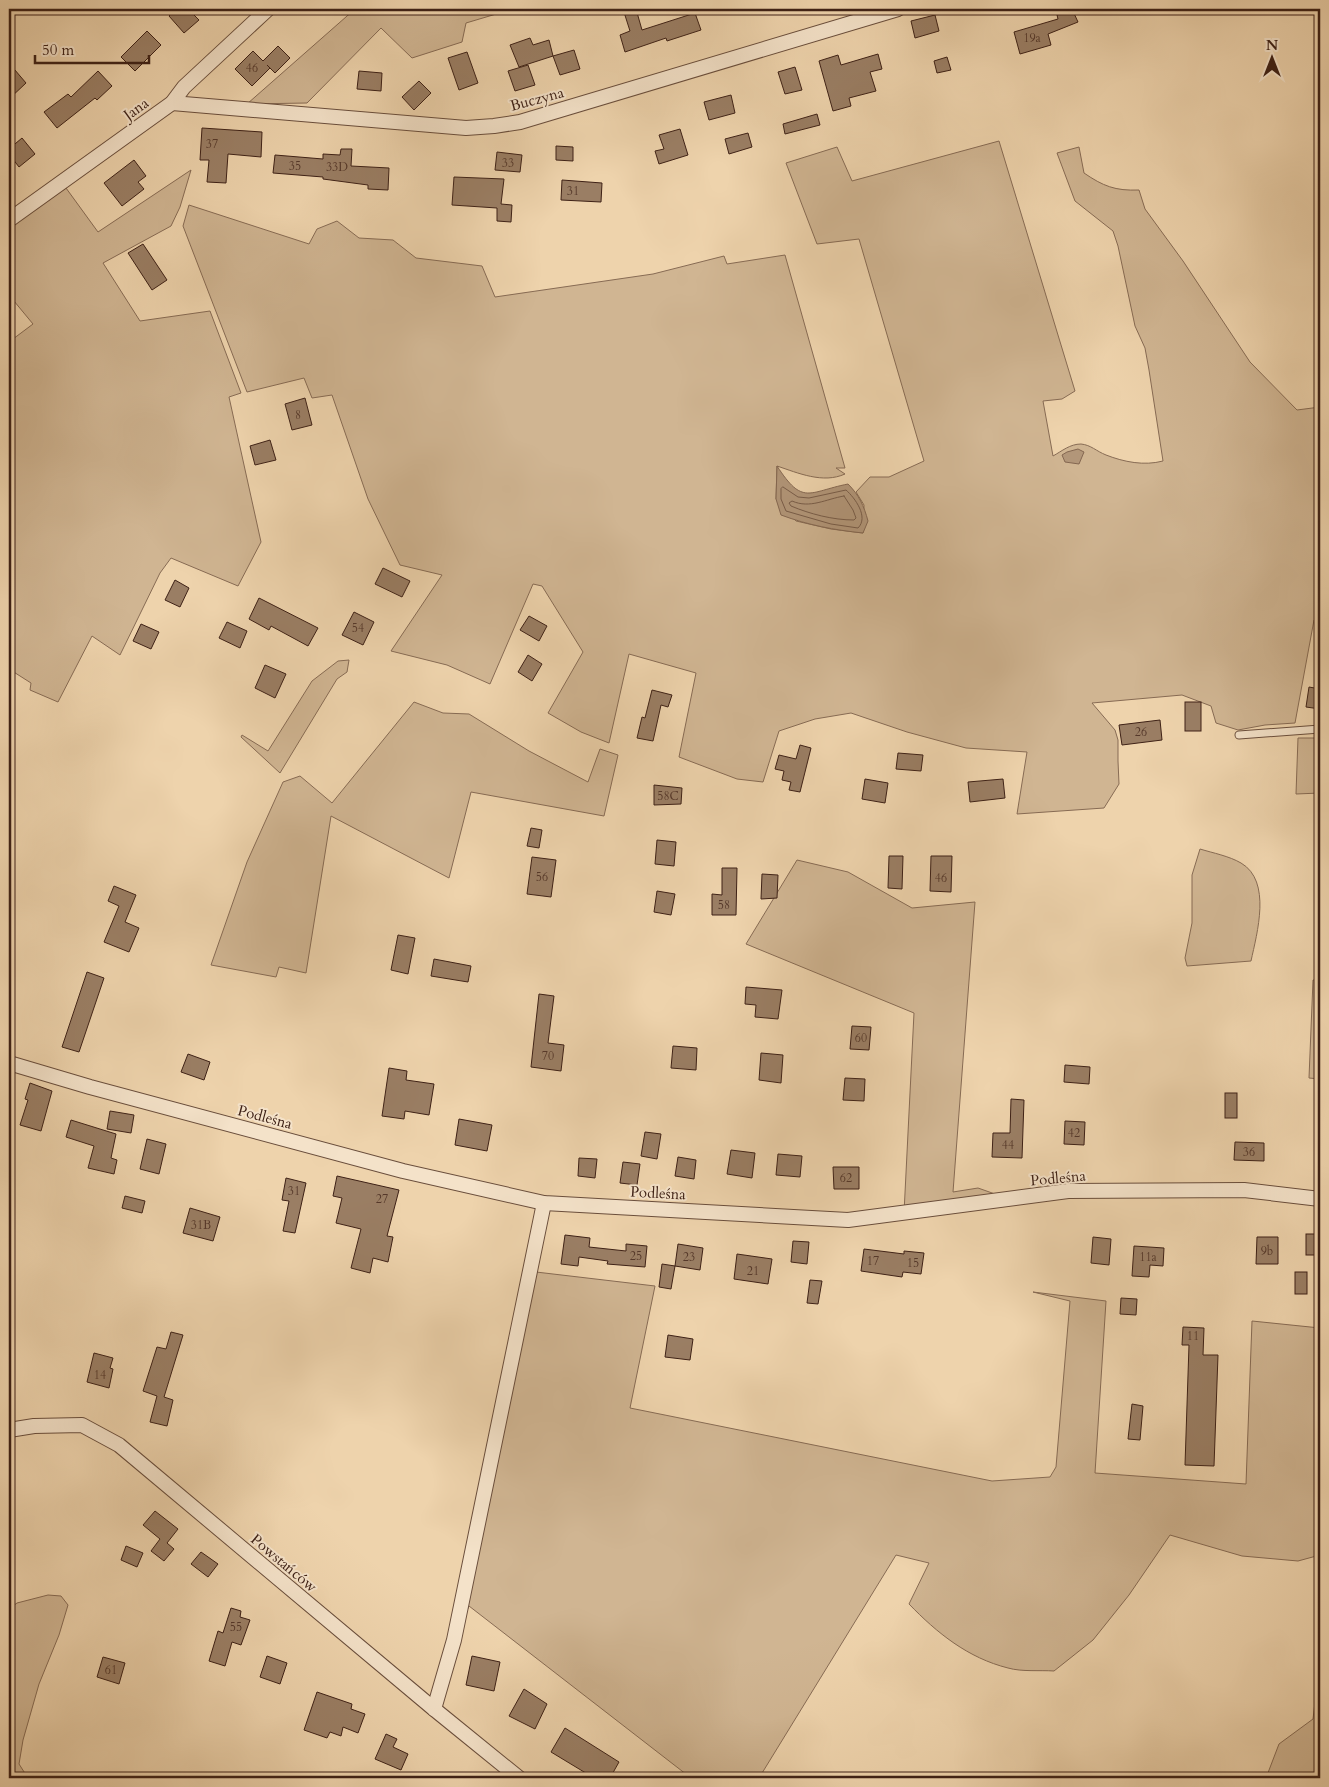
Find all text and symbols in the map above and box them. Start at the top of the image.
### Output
house number: 19a [1023,30,1042,46]
scale bar [35,32,149,64]
north arrow [1246,32,1296,82]
text: N [1266,36,1278,55]
text: 50 m [42,40,74,60]
house number: 46 [246,60,258,76]
street label: Buczyna [508,82,567,116]
street label: Jana [118,93,153,126]
house number: 37 [206,136,218,152]
house number: 33 [502,155,514,171]
house number: 35 [289,158,301,174]
house number: 33D [326,159,348,175]
house number: 31 [567,183,579,199]
house number: 8 [295,407,301,423]
house number: 54 [352,620,364,636]
house number: 26 [1135,724,1147,740]
house number: 58C [657,788,679,804]
house number: 56 [536,869,548,885]
house number: 46 [935,870,947,886]
house number: 58 [718,897,730,913]
house number: 60 [855,1030,867,1046]
house number: 70 [542,1048,554,1064]
street label: Podleśna [236,1100,295,1134]
house number: 42 [1068,1125,1080,1141]
house number: 44 [1002,1137,1014,1153]
house number: 36 [1243,1144,1255,1160]
street label: Podleśna [1029,1166,1087,1190]
house number: 62 [840,1170,852,1186]
street label: Podleśna [630,1182,687,1204]
house number: 31 [288,1183,300,1199]
house number: 27 [376,1191,388,1207]
house number: 31B [191,1217,211,1233]
house number: 9b [1261,1243,1273,1259]
house number: 25 [630,1248,642,1264]
house number: 23 [683,1249,695,1265]
house number: 11a [1139,1249,1158,1265]
house number: 17 [867,1253,879,1269]
house number: 15 [907,1255,919,1271]
house number: 21 [747,1263,759,1279]
house number: 11 [1187,1328,1199,1344]
house number: 14 [94,1367,106,1383]
street label: Powstańców [247,1529,321,1597]
house number: 55 [230,1619,242,1635]
house number: 61 [105,1662,117,1678]

